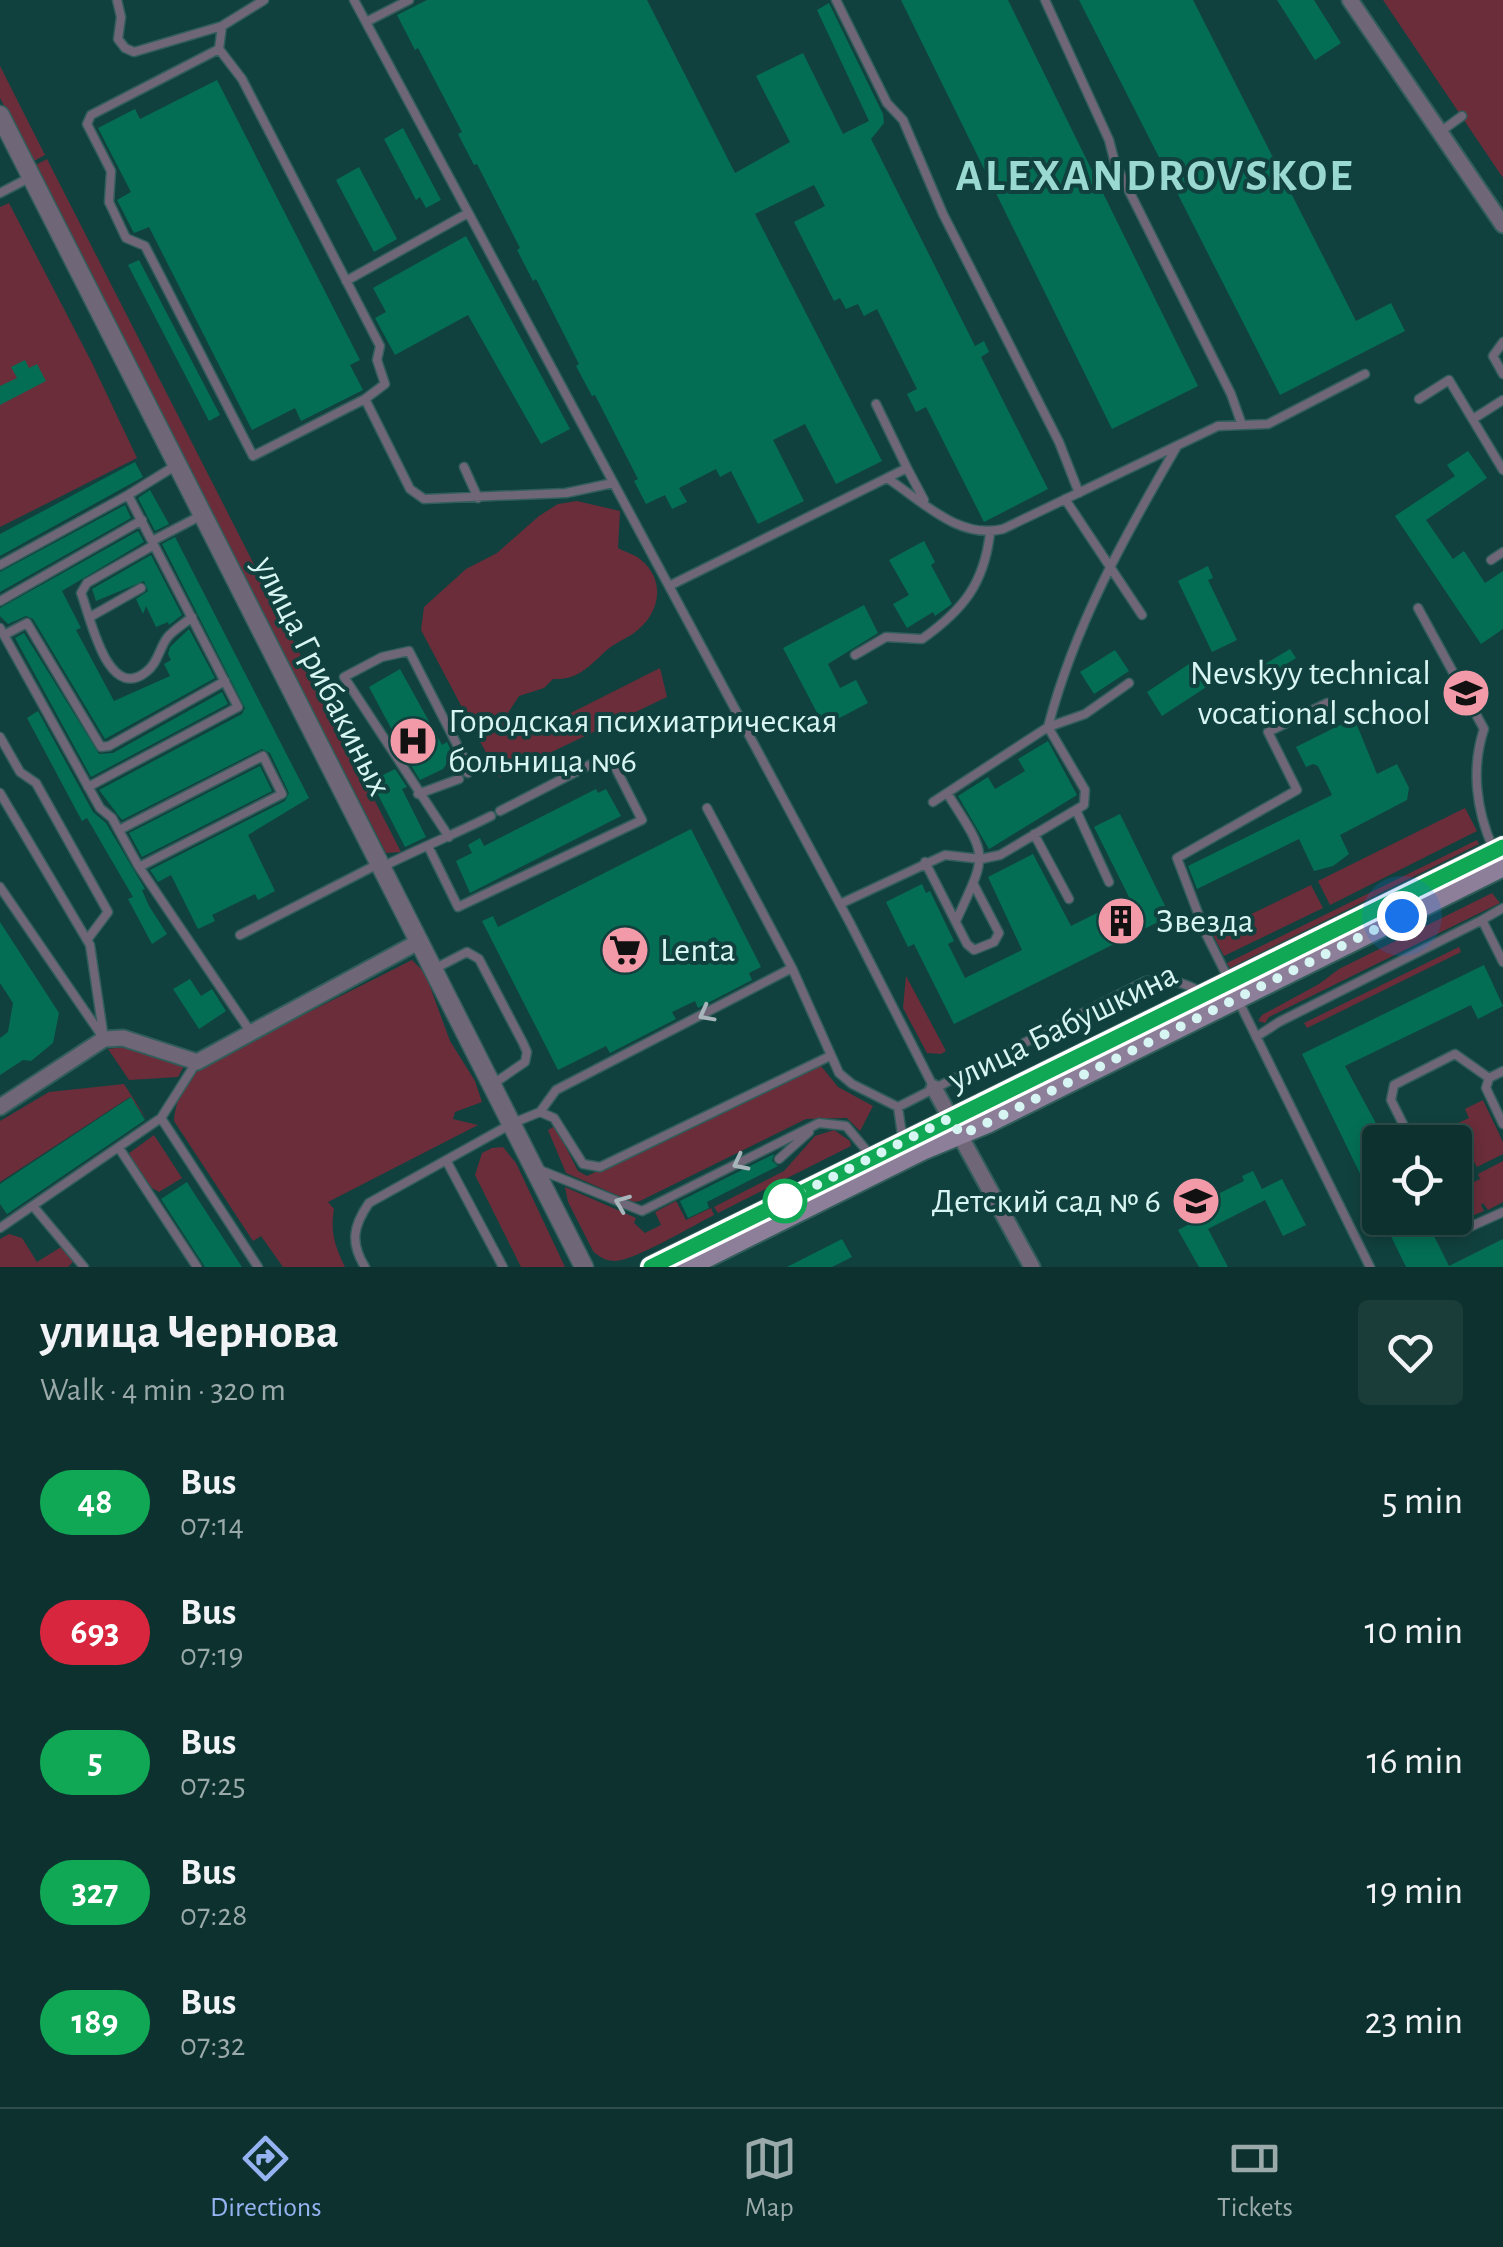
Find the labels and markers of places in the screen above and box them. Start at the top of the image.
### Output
place label: Nevskyy technical vocational school [1190,656,1431,731]
school or university icon: Nevskyy technical vocational school [1440,667,1492,719]
place label: Городская психиатрическая больница №6 [448,704,838,779]
hospital icon: Городская психиатрическая больница №6 [387,715,439,767]
building icon: Звезда [1095,895,1147,947]
place label: Звезда [1156,904,1254,939]
supermarket icon: Lenta [599,924,651,976]
place label: Lenta [660,933,736,968]
school or university icon: Детский сад № 6 [1170,1175,1222,1227]
unlabelled marker [764,1180,806,1222]
place label: Детский сад № 6 [932,1184,1161,1219]

